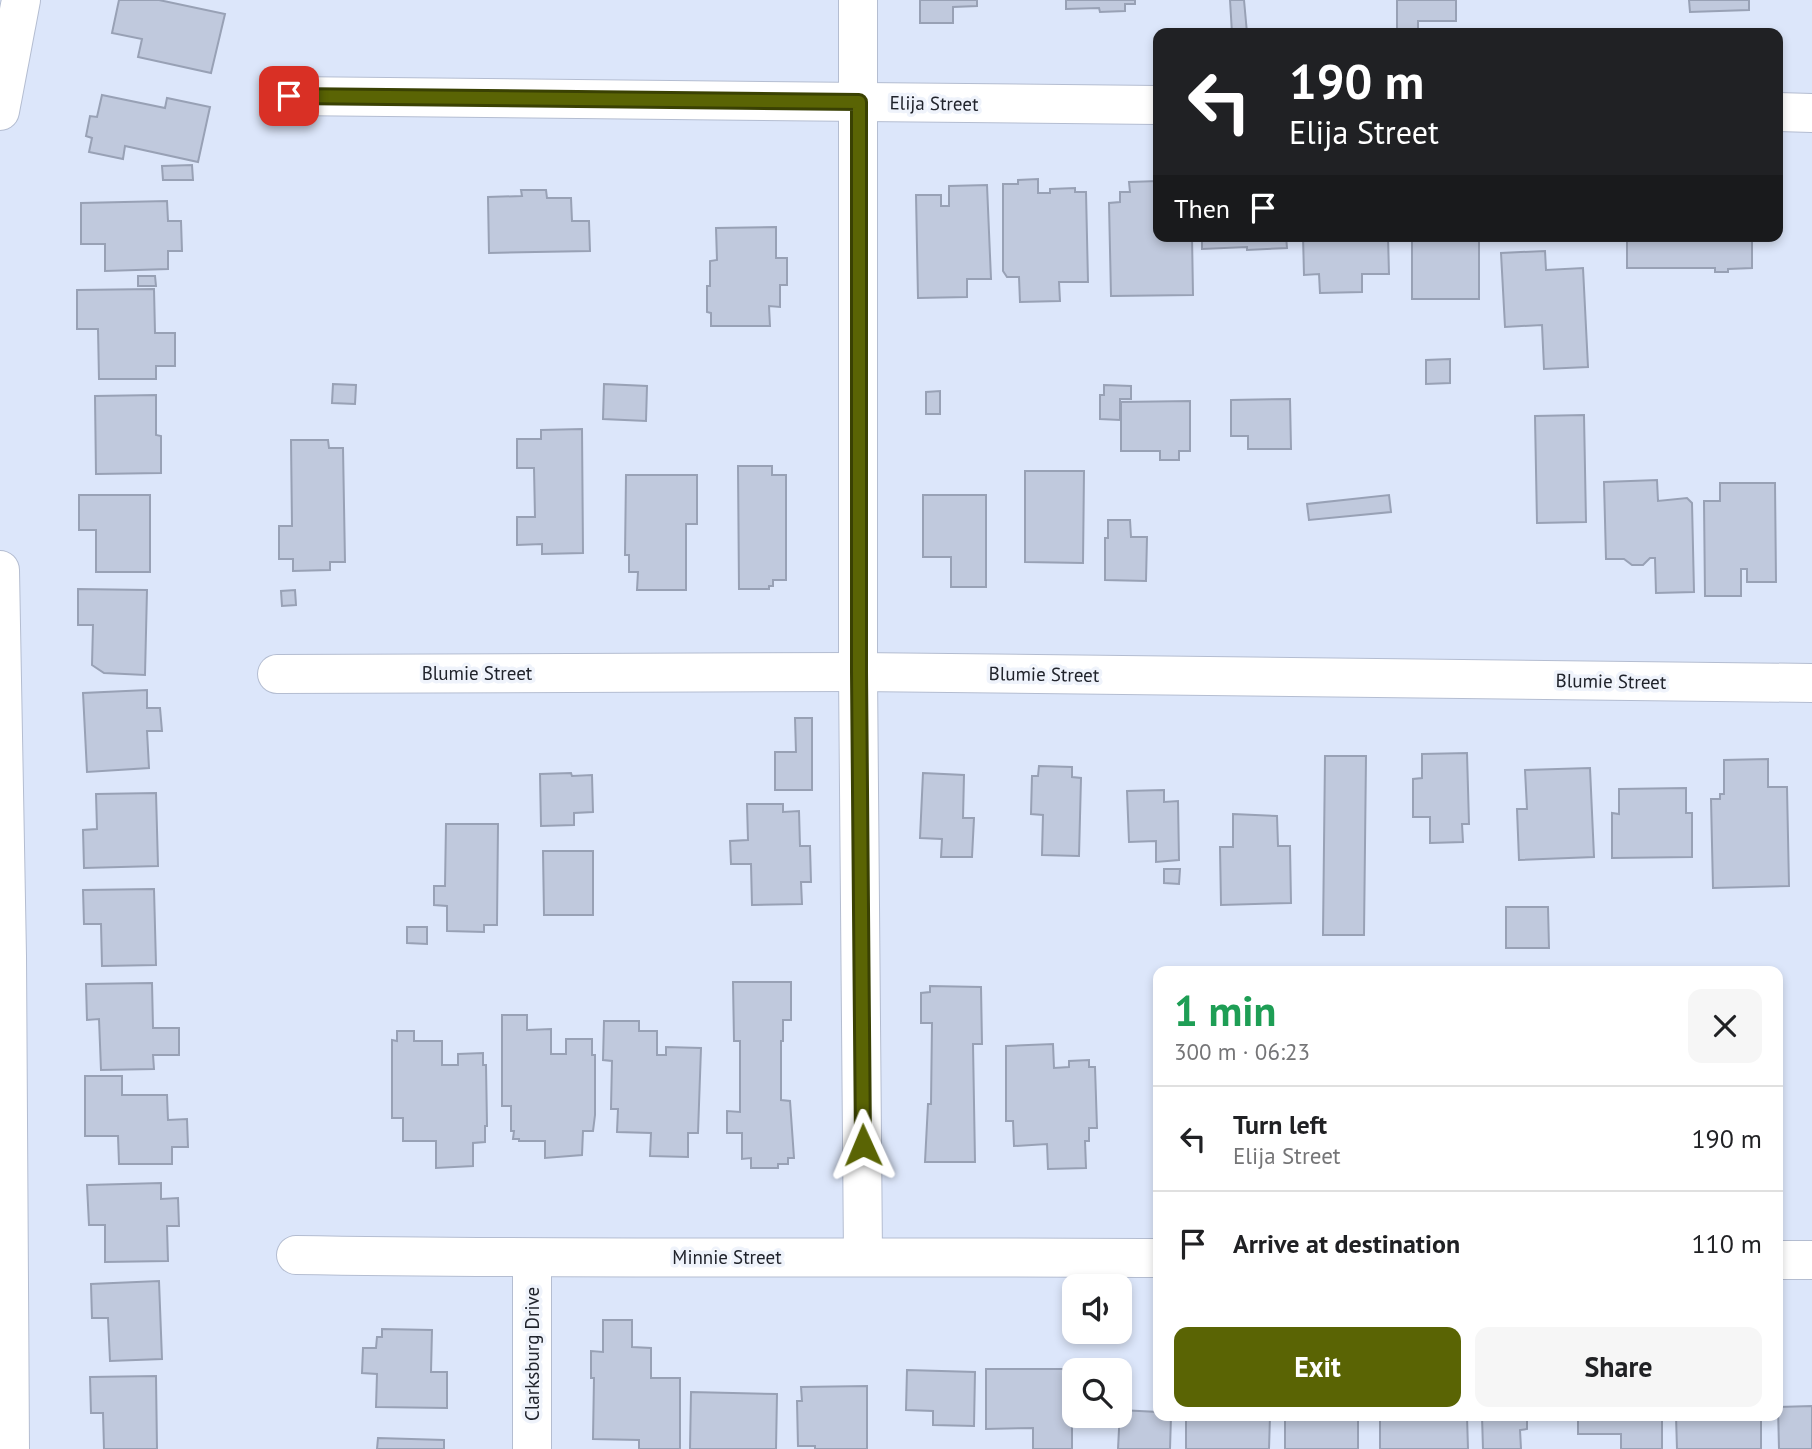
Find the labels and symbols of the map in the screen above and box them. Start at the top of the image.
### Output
pin [259,66,319,126]
street label: Elija Street [889,90,979,116]
street label: Blumie Street [422,661,533,685]
street label: Blumie Street [988,661,1100,687]
street label: Blumie Street [1555,668,1667,694]
position arrow [826,1108,900,1182]
street label: Minnie Street [672,1245,782,1269]
street label: Clarksburg Drive [520,1287,544,1421]

